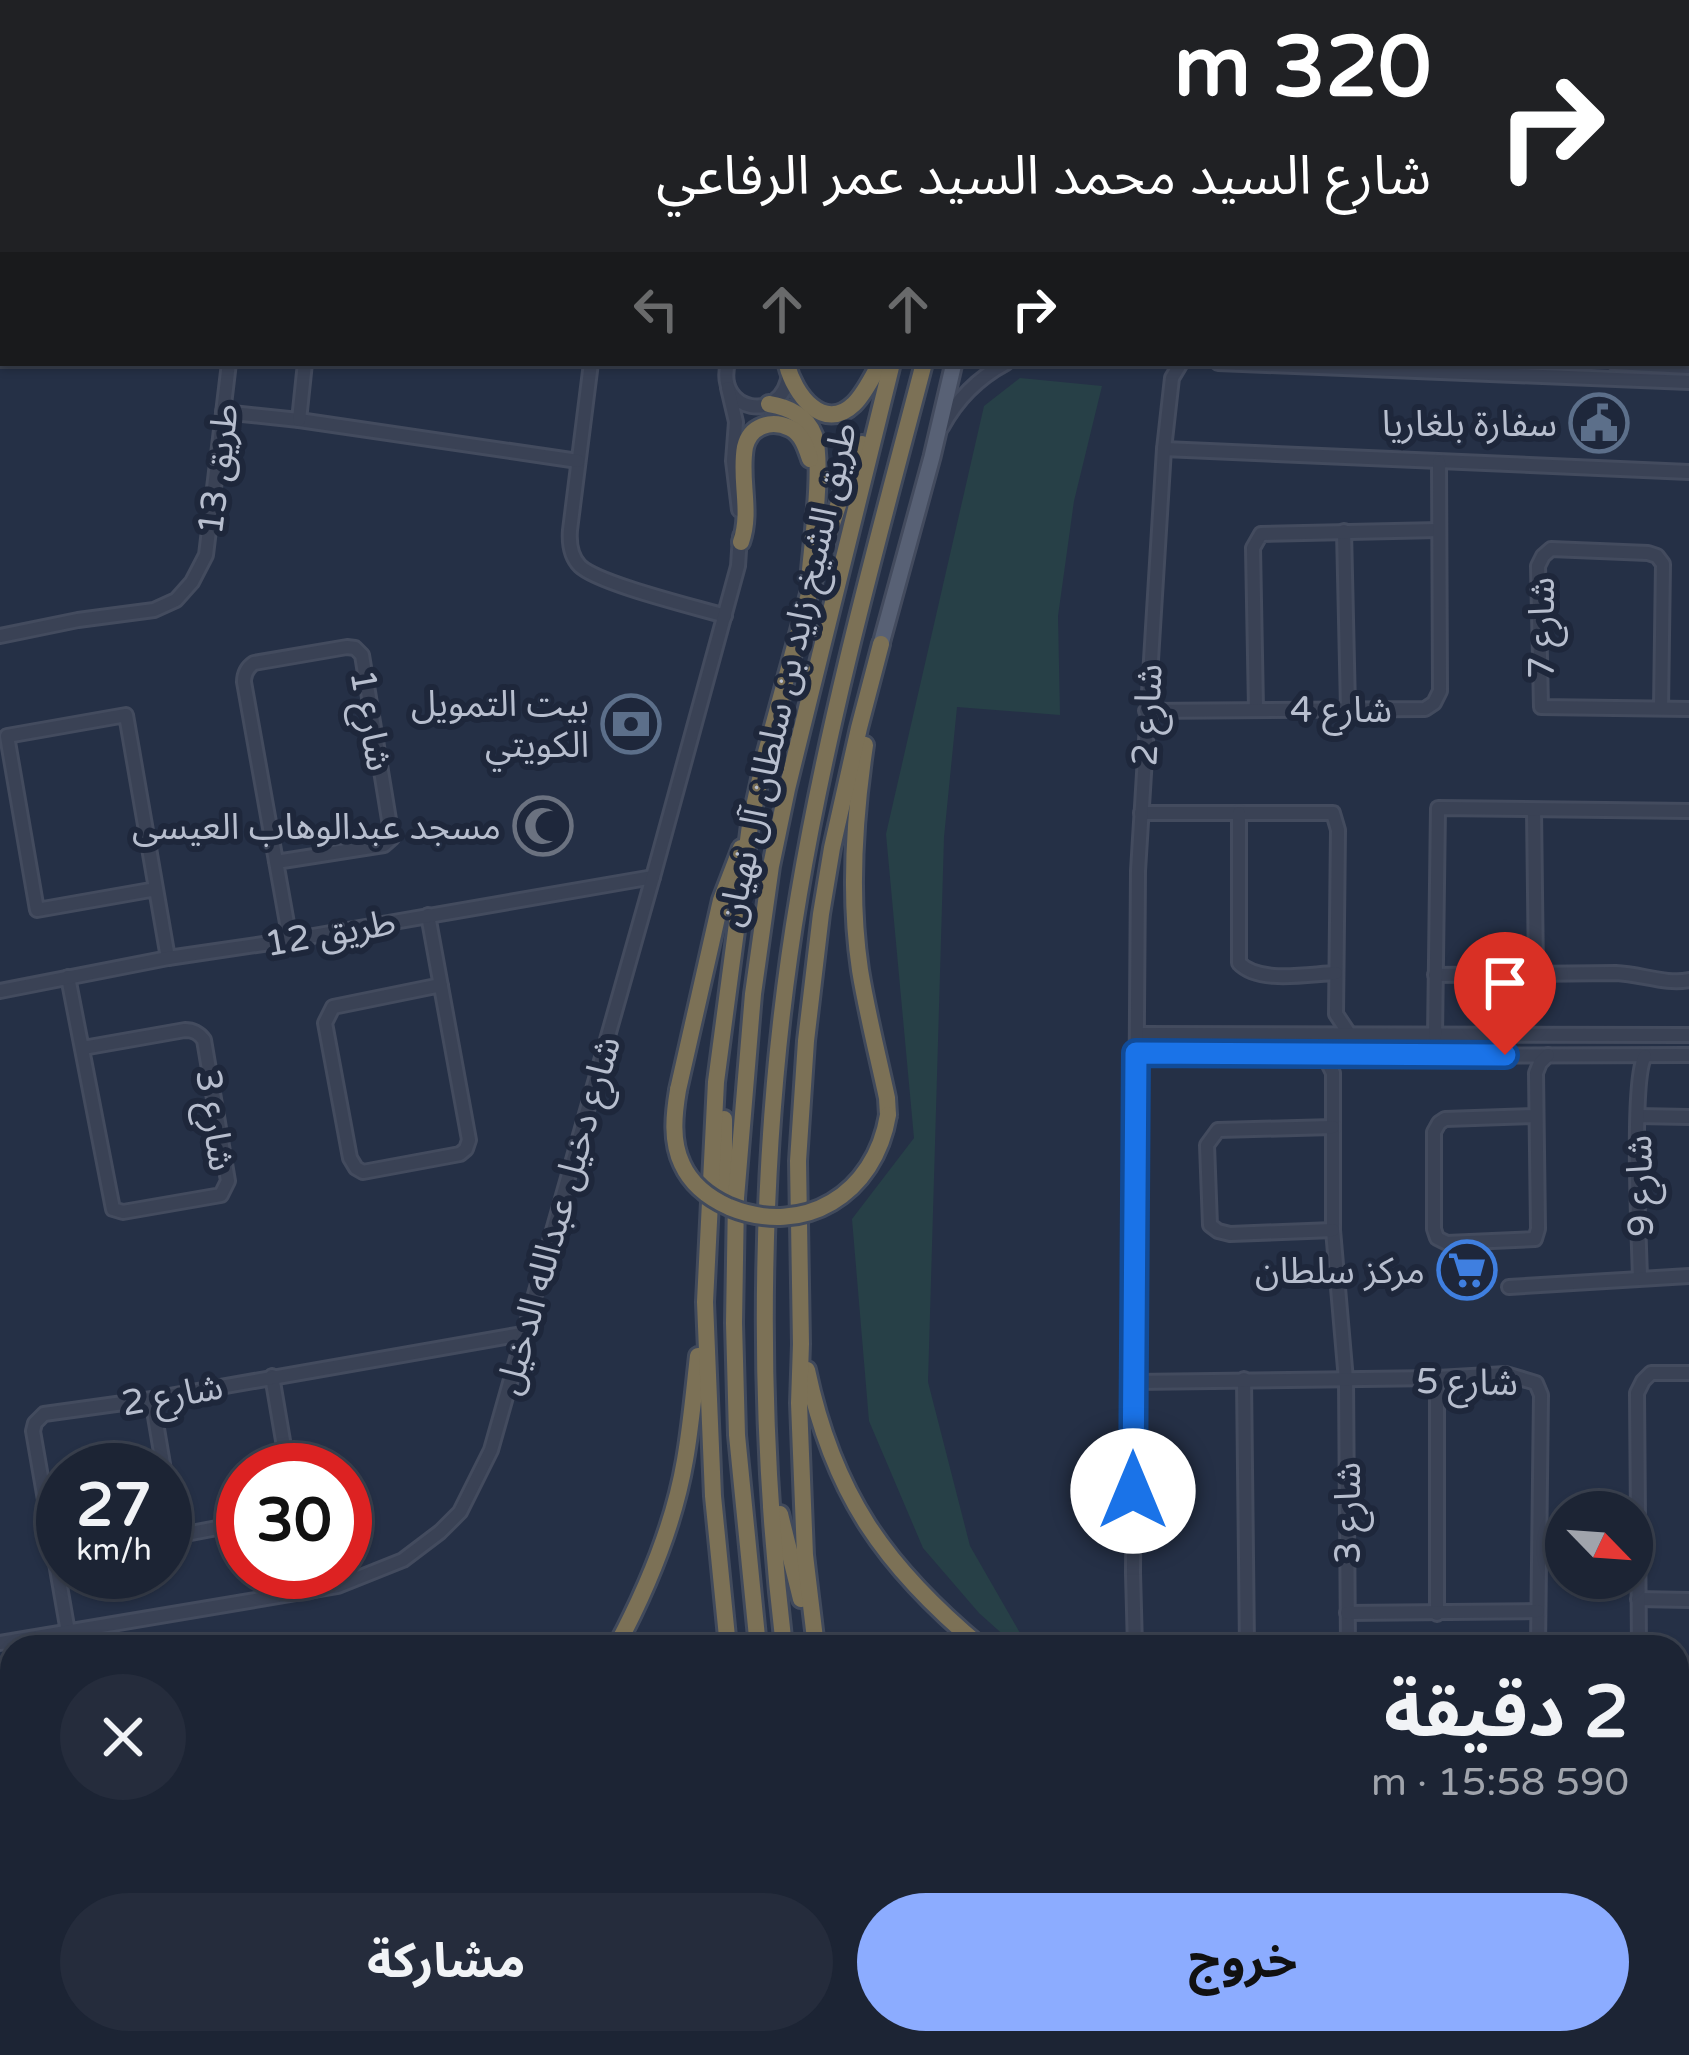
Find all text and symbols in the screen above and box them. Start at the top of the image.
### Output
text: 320 m [1174,18,1431,119]
icon: right [1473,48,1629,204]
text: شارع السيد محمد السيد عمر الرفاعي [656,144,1431,209]
icon: left [623,276,689,342]
icon: ahead [749,276,815,342]
icon: ahead [875,276,941,342]
icon: right [1001,276,1067,342]
public building icon: سفارة بلغاريا [1568,392,1630,454]
street label: طريق 13 [189,401,248,537]
place label: سفارة بلغاريا [1382,403,1557,446]
street label: طريق الشيخ زايد بن سلطان آل نهيان [709,418,870,931]
street label: شارع 7 [1521,577,1568,679]
street label: شارع 2 [1123,663,1176,767]
street label: شارع 1 [337,666,401,775]
place label: بيت التمويل الكويتي [411,683,589,772]
street label: شارع 4 [1290,689,1392,736]
bank icon: بيت التمويل الكويتي [600,693,662,755]
mosque icon: مسجد عبدالوهاب العيسى [512,795,574,857]
place label: مسجد عبدالوهاب العيسى [132,806,501,849]
street label: طريق 12 [262,901,399,966]
pin [1454,932,1556,1055]
icon: arrive [1472,950,1538,1016]
street label: شارع دخيل عبدالله الدخيل [487,1032,634,1400]
street label: شارع 3 [182,1067,243,1174]
street label: شارع 9 [1618,1134,1667,1237]
supermarket icon: مركز سلطان [1436,1239,1498,1301]
place label: مركز سلطان [1255,1250,1425,1293]
street label: شارع 5 [1415,1360,1518,1409]
street label: شارع 2 [118,1365,227,1429]
position arrow [1070,1428,1196,1554]
speed limit sign: 30 [216,1443,372,1599]
street label: شارع 3 [1327,1462,1374,1564]
text: 27 [76,1470,152,1542]
north arrow [1545,1491,1653,1599]
map controls [1545,1491,1653,1599]
text: km/h [76,1532,152,1569]
text: 2 دقيقة [1384,1670,1629,1757]
button: close [60,1674,186,1800]
text: 590 m · 15:58 [1371,1759,1629,1806]
button: مشاركة [60,1893,833,2031]
button: خروج [857,1893,1629,2031]

